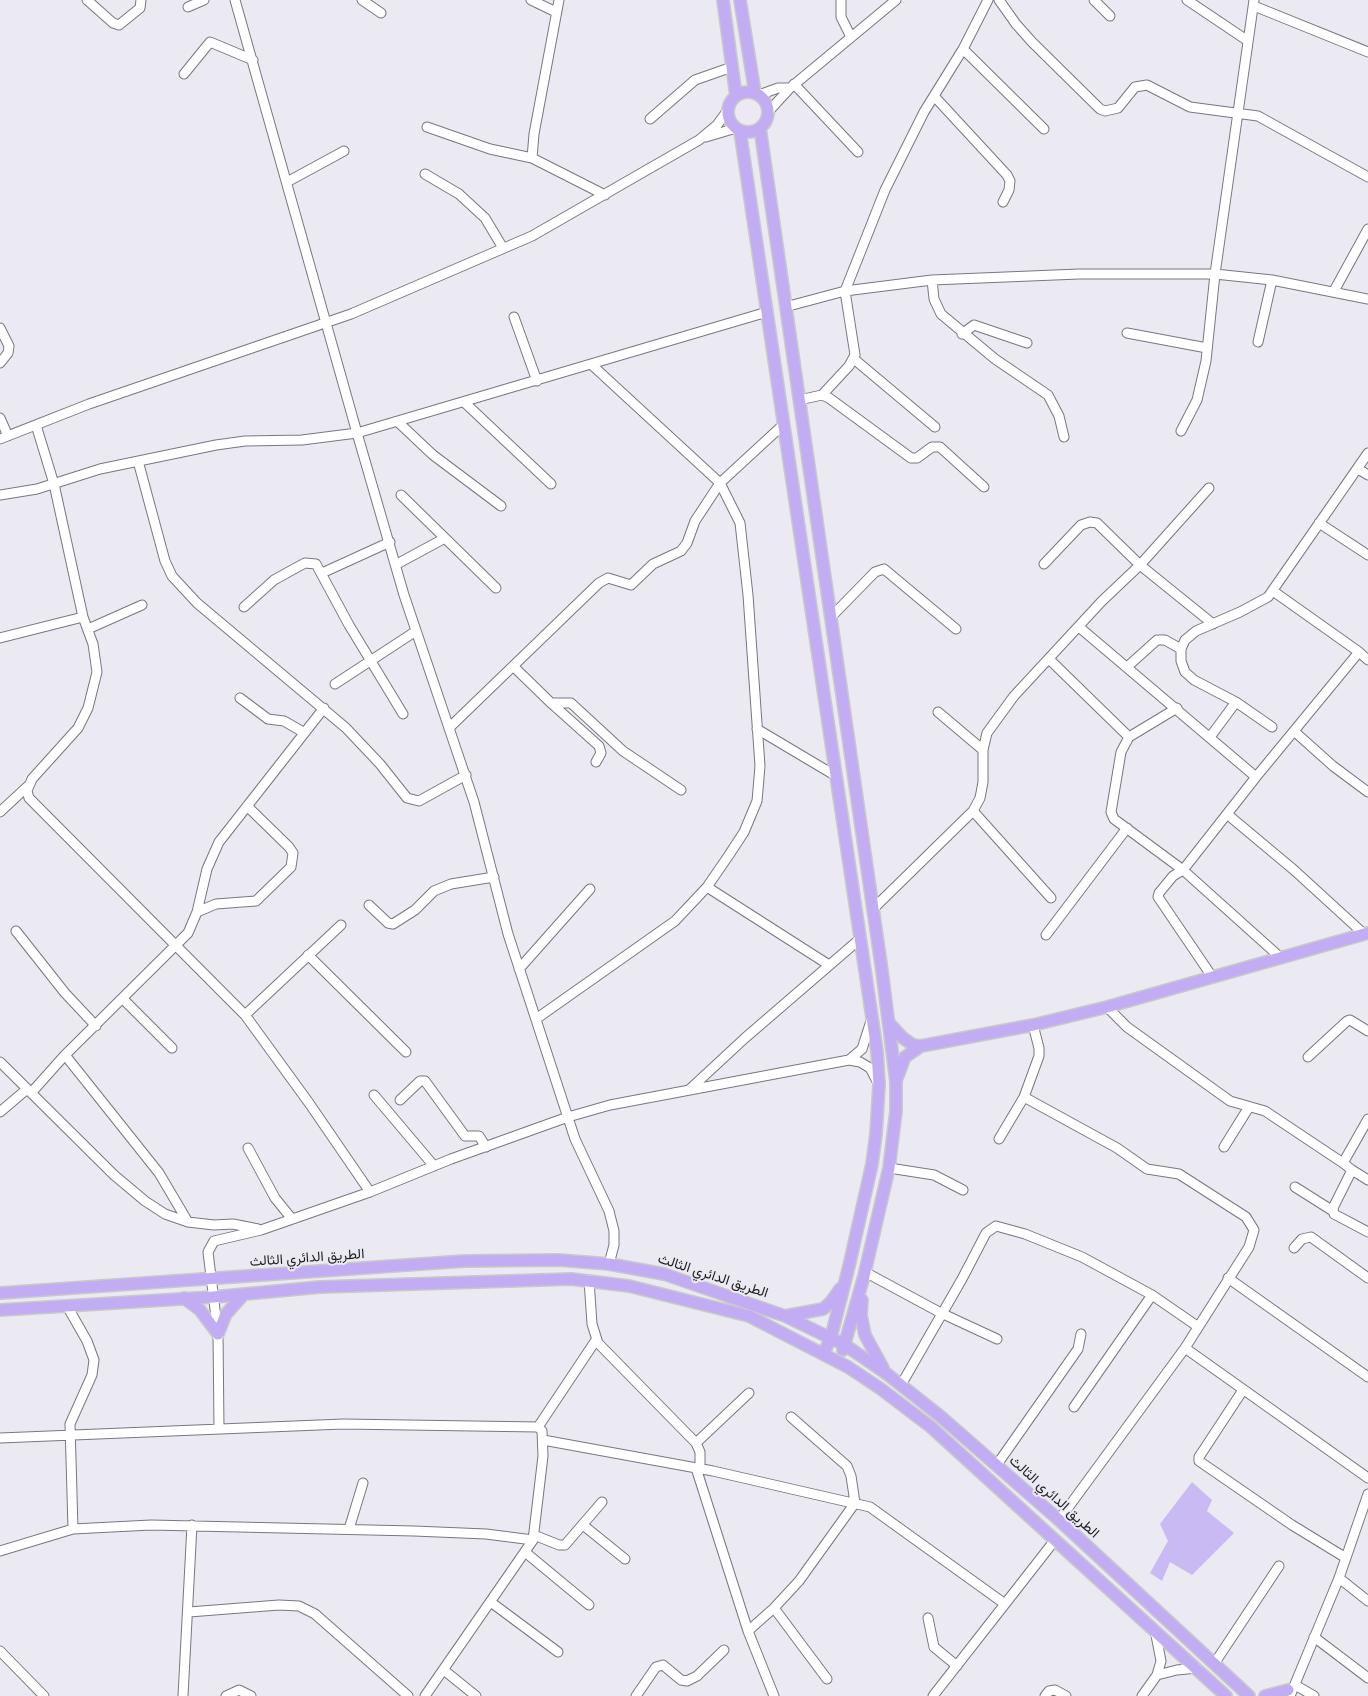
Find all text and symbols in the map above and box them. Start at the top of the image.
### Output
street label: الطريق الدائري الثالث [249,1246,365,1270]
street label: الطريق الدائري الثالث [656,1250,770,1302]
street label: الطريق الدائري الثالث [1006,1452,1102,1542]

